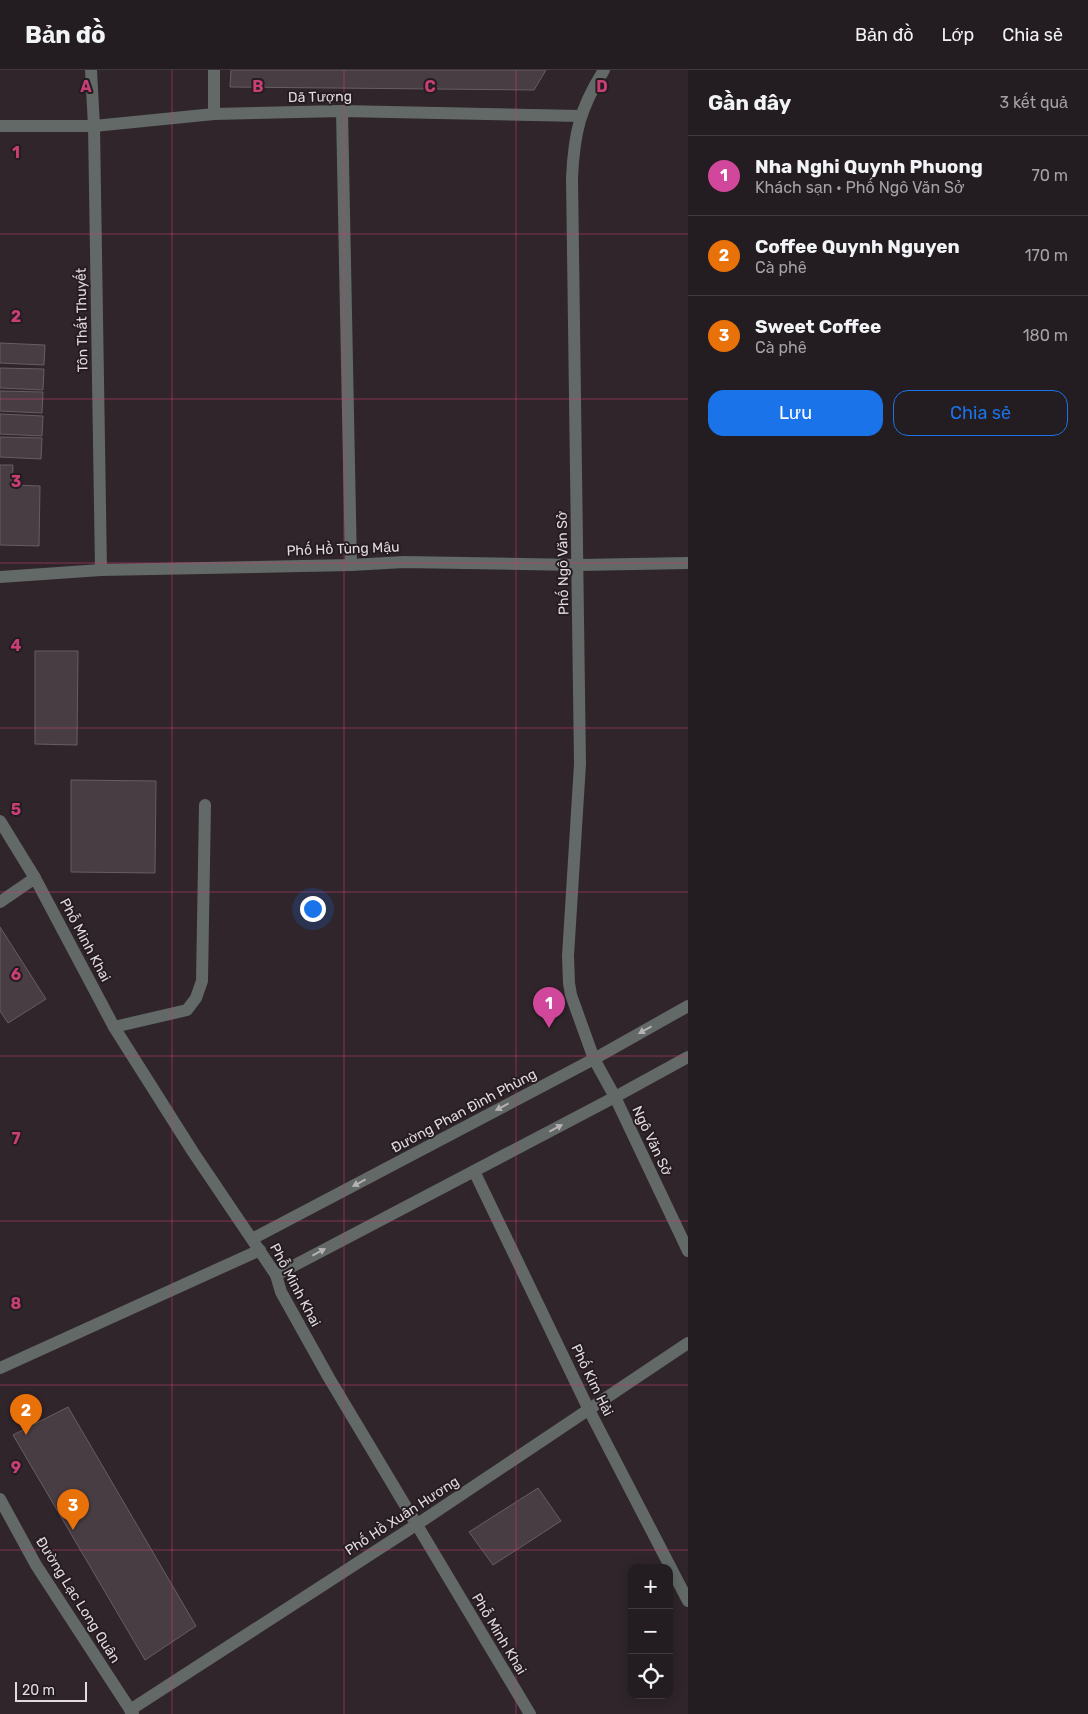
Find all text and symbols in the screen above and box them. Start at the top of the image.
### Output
text: Bản đồ [25,21,106,49]
text: Bản đồ [855,24,913,46]
text: Lớp [941,24,974,46]
text: Chia sẻ [1002,24,1063,46]
text: A [80,77,92,96]
text: B [252,77,264,96]
text: C [424,77,436,96]
text: D [596,77,608,96]
street label: Dã Tượng [288,88,352,106]
text: Gần đây [708,90,791,115]
text: 3 kết quả [999,93,1068,112]
text: 1 [12,143,20,162]
text: Nha Nghi Quynh Phuong [755,155,983,178]
text: 1 [720,166,728,185]
text: 70 m [1031,166,1068,185]
text: Khách sạn · Phố Ngô Văn Sở [755,178,965,197]
text: Coffee Quynh Nguyen [755,235,960,258]
text: 2 [719,246,729,265]
text: 170 m [1025,246,1068,265]
text: Cà phê [755,258,807,277]
street label: Tôn Thất Thuyết [72,267,91,372]
text: 2 [11,307,21,326]
text: Sweet Coffee [755,315,881,338]
text: 3 [719,326,729,345]
text: 180 m [1023,326,1068,345]
text: Cà phê [755,338,807,357]
button: Lưu [708,390,883,436]
button: Chia sẻ [893,390,1068,436]
text: 3 [11,472,21,491]
street label: Phố Ngô Văn Sở [553,511,572,615]
street label: Phố Hồ Tùng Mậu [286,538,400,559]
text: 4 [11,636,22,655]
text: 5 [11,800,21,819]
street label: Phỗ Minh Khai [56,895,115,985]
your location [300,896,326,922]
text: 6 [11,965,21,984]
pin: 1 [533,987,565,1028]
one-way arrow [638,1026,653,1034]
street label: Đường Phan Đình Phùng [388,1065,540,1157]
one-way arrow [495,1103,510,1111]
street label: Ngô Văn Sở [628,1103,676,1179]
one-way arrow [548,1124,563,1132]
text: 7 [11,1129,21,1148]
one-way arrow [351,1179,366,1187]
street label: Phỗ Minh Khai [266,1240,325,1330]
one-way arrow [312,1248,326,1256]
text: 8 [11,1294,22,1313]
street label: Phố Kim Hải [567,1341,618,1419]
pin: 2 [10,1394,42,1435]
text: 9 [11,1458,21,1477]
street label: Phố Hồ Xuân Hương [341,1472,462,1559]
pin: 3 [57,1489,89,1530]
street label: Đường Lạc Long Quân [32,1534,124,1666]
map controls [628,1564,673,1699]
button: + [628,1564,673,1609]
street label: Phỗ Minh Khai [468,1590,531,1678]
button: − [628,1609,673,1654]
button: locate [628,1654,673,1699]
scale bar [15,1679,88,1702]
text: 20 m [22,1682,55,1699]

